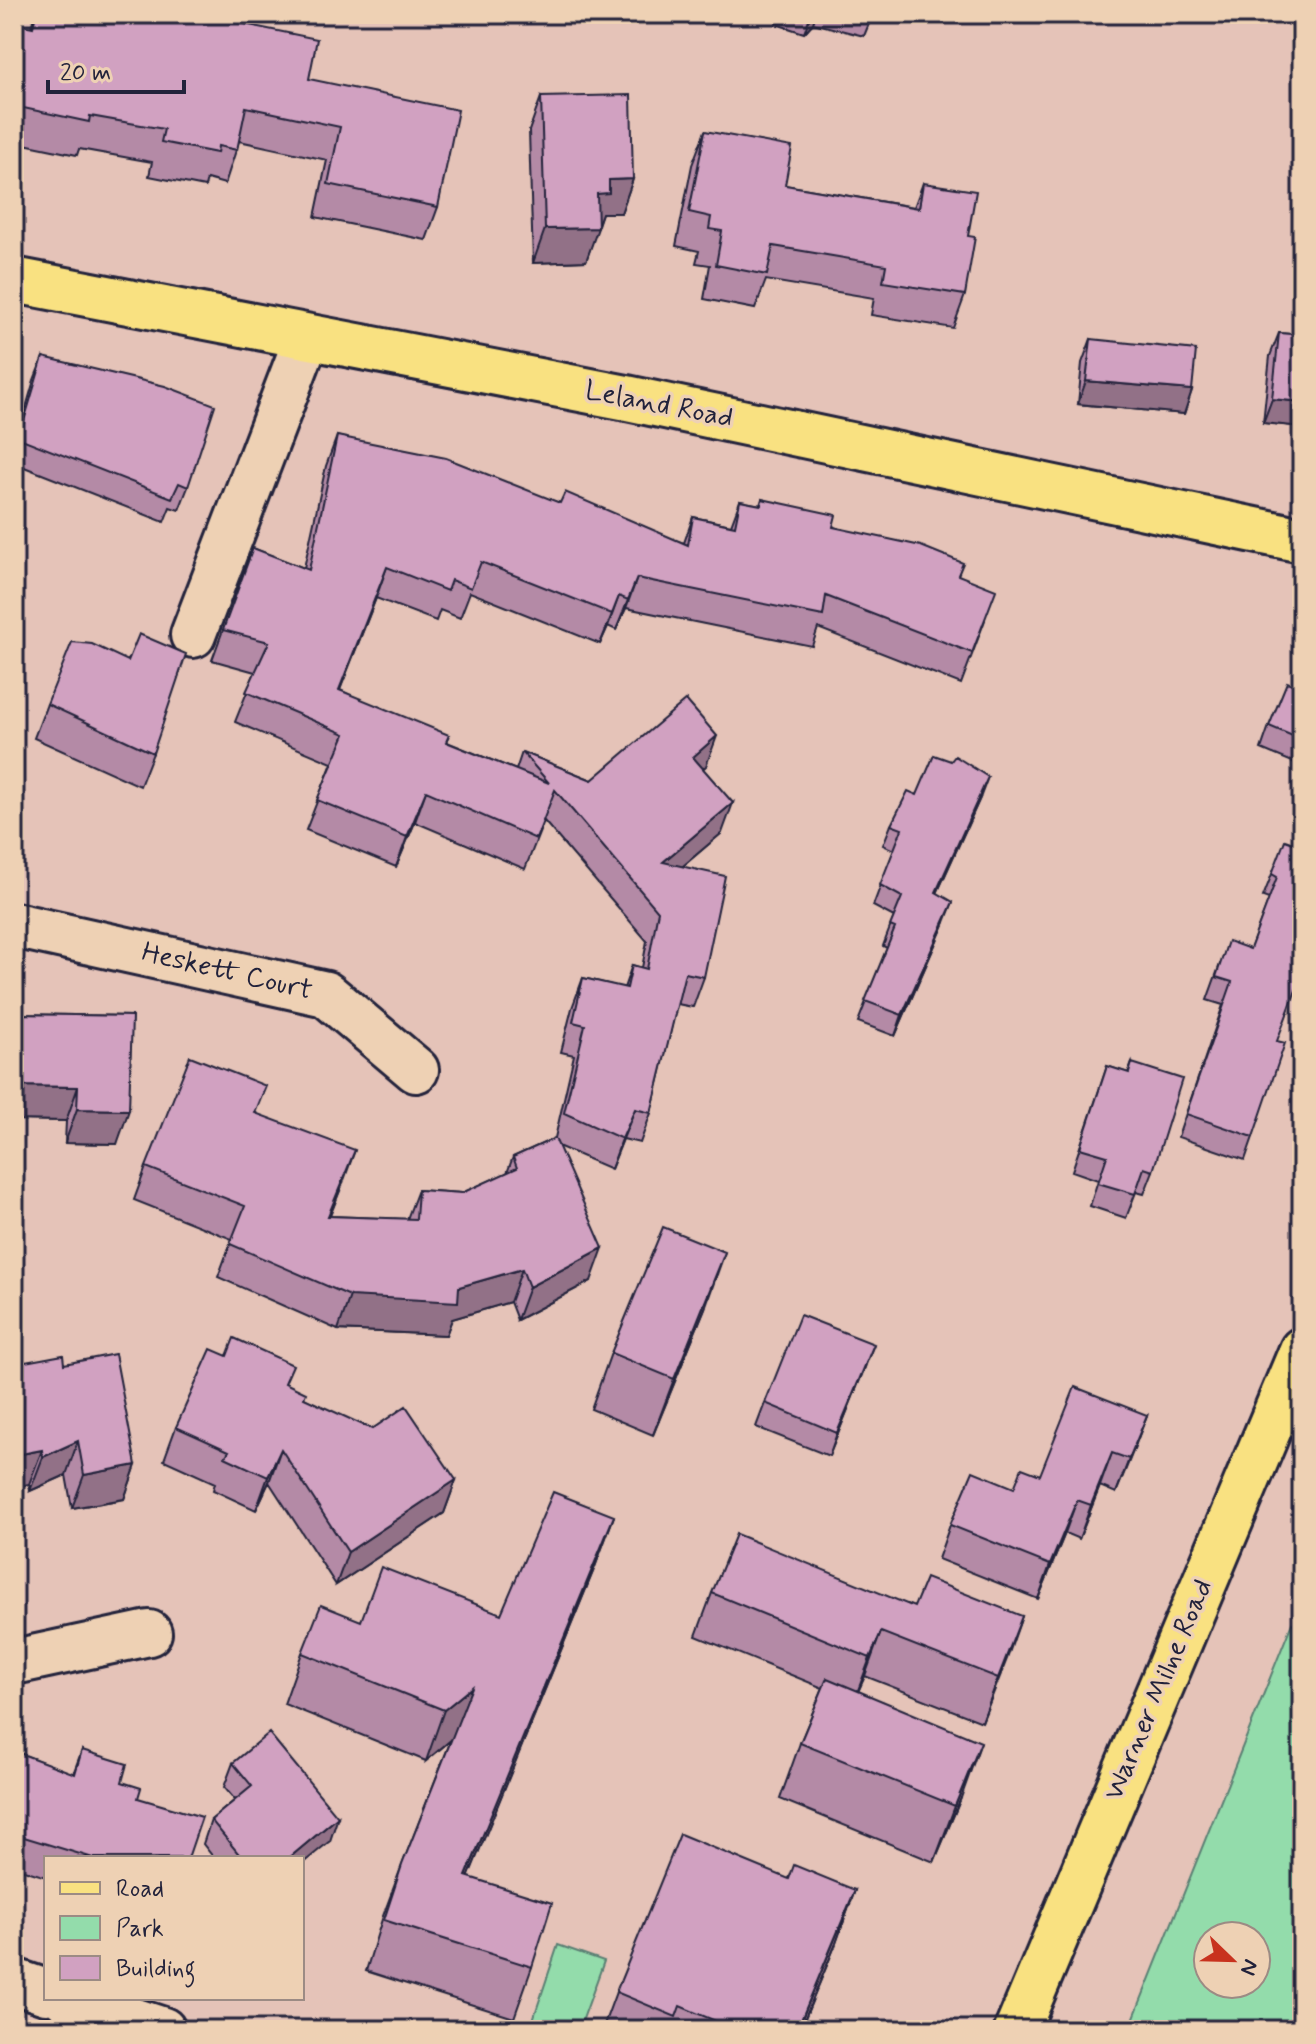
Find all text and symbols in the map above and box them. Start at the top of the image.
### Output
scale bar [48,44,184,94]
text: 20 m [60,58,111,89]
street label: Leland Road [582,373,736,437]
street label: Heskett Court [138,934,316,1010]
street label: Warner Milne Road [1096,1574,1222,1806]
legend [44,1856,304,2000]
text: Road [116,1874,164,1905]
text: Park [116,1914,164,1945]
north arrow [1192,1920,1272,2000]
text: Building [116,1954,196,1988]
text: N [1233,1955,1264,1979]

